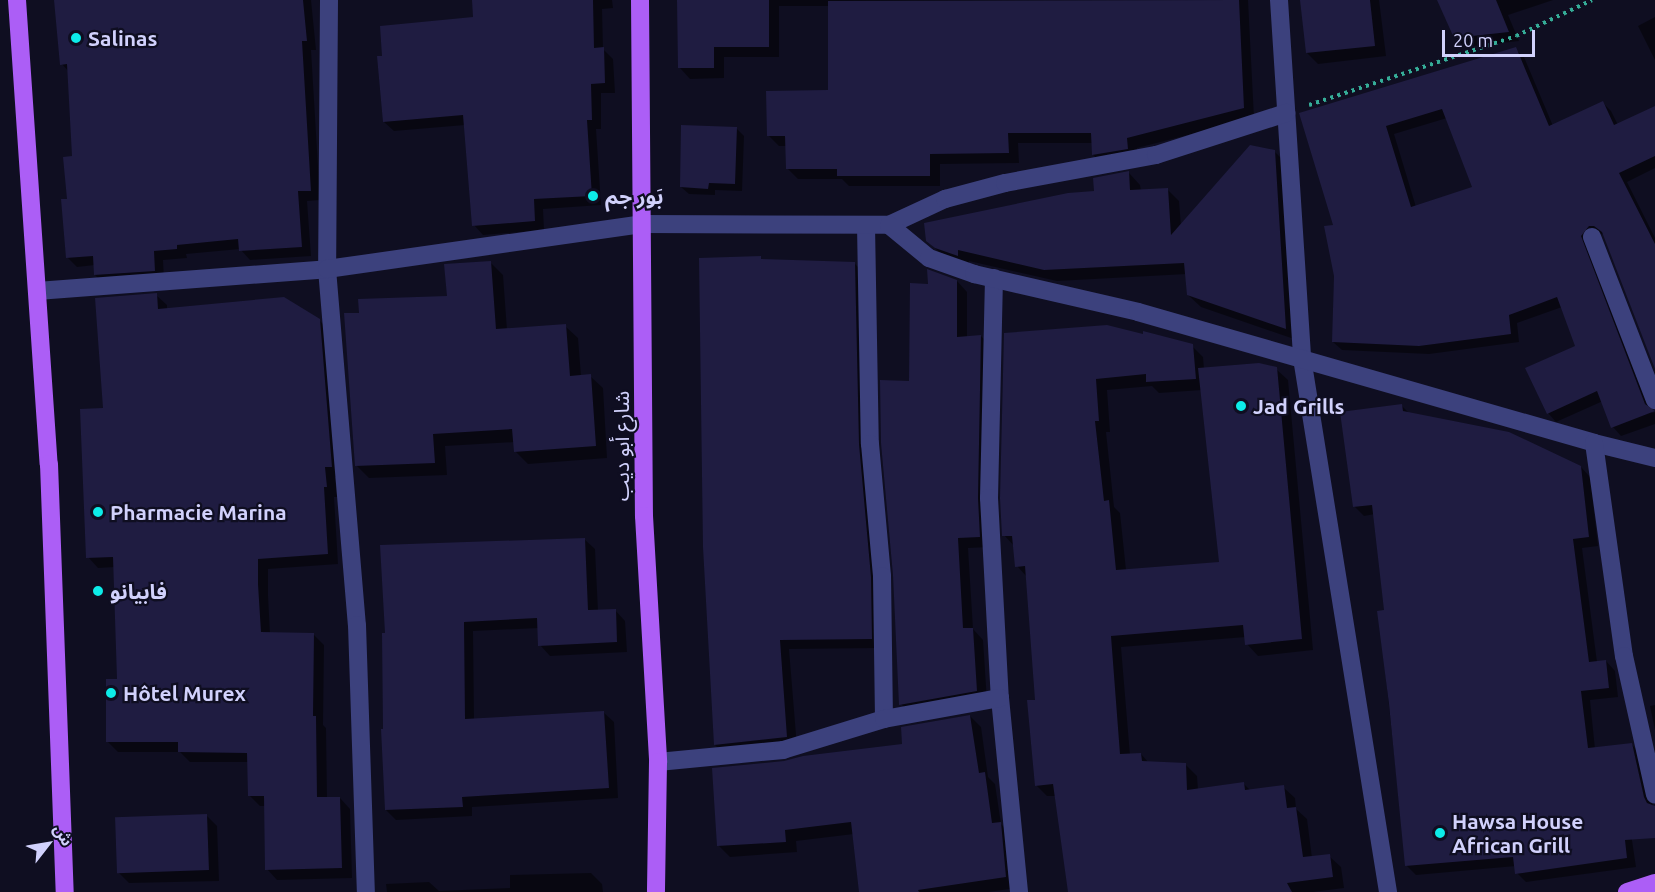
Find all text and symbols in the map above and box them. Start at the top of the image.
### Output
scale bar [1445,18,1538,56]
place label: Salinas [88,25,157,51]
text: 20 m [1453,30,1493,50]
marker: Salinas [69,31,83,45]
place label: بَور جم [605,183,663,209]
marker: بَور جم [586,189,600,203]
street label: شارع أبو ديب [608,391,634,501]
place label: Jad Grills [1253,393,1345,419]
marker: Jad Grills [1234,399,1248,413]
place label: Pharmacie Marina [110,499,287,525]
marker: Pharmacie Marina [91,505,105,519]
place label: فابيانو [110,578,167,604]
marker: فابيانو [91,584,105,598]
place label: Hôtel Murex [123,680,246,706]
marker: Hôtel Murex [104,686,118,700]
place label: Hawsa House African Grill [1452,808,1583,858]
north arrow [18,814,78,874]
text: ش [50,821,77,849]
marker: Hawsa House African Grill [1433,826,1447,840]

